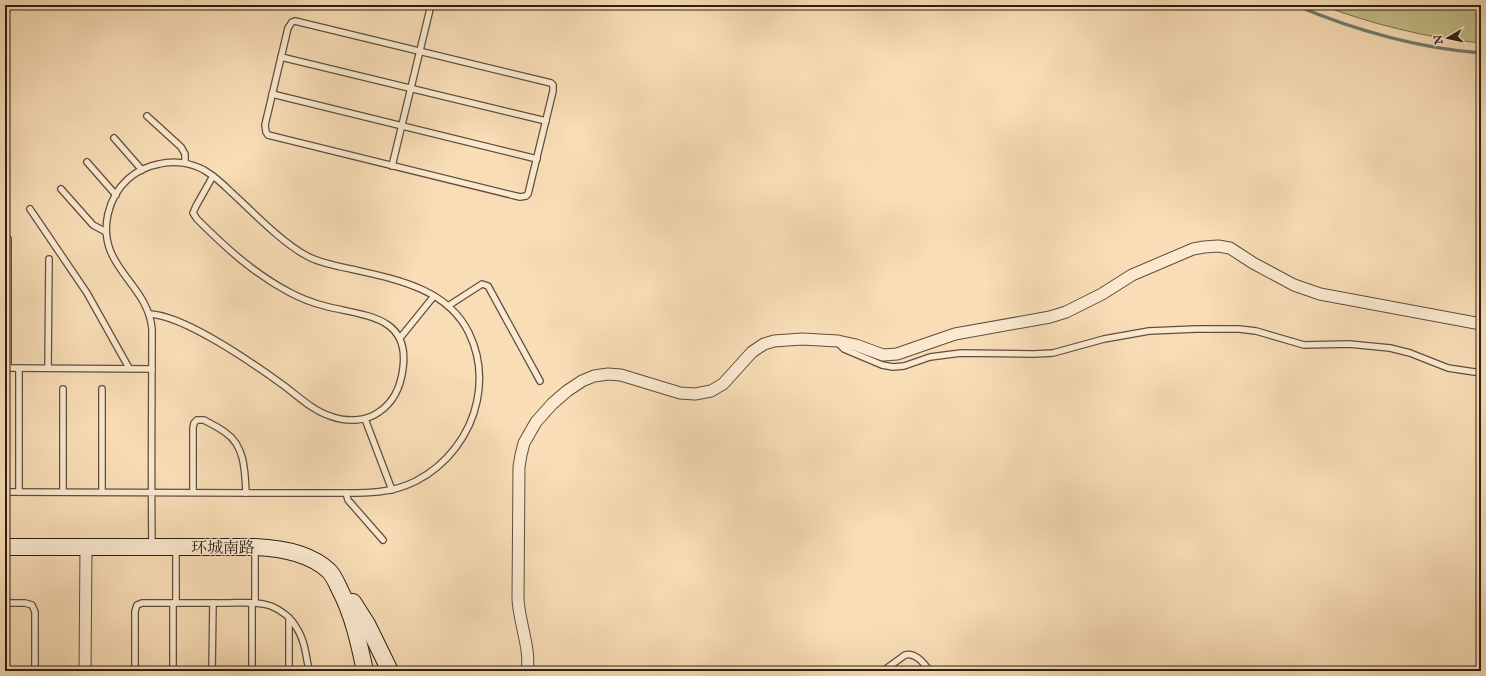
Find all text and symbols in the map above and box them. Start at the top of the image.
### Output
north arrow [1428,18,1468,58]
text: N [1431,33,1447,46]
street label: 环城南路 [191,539,255,559]

